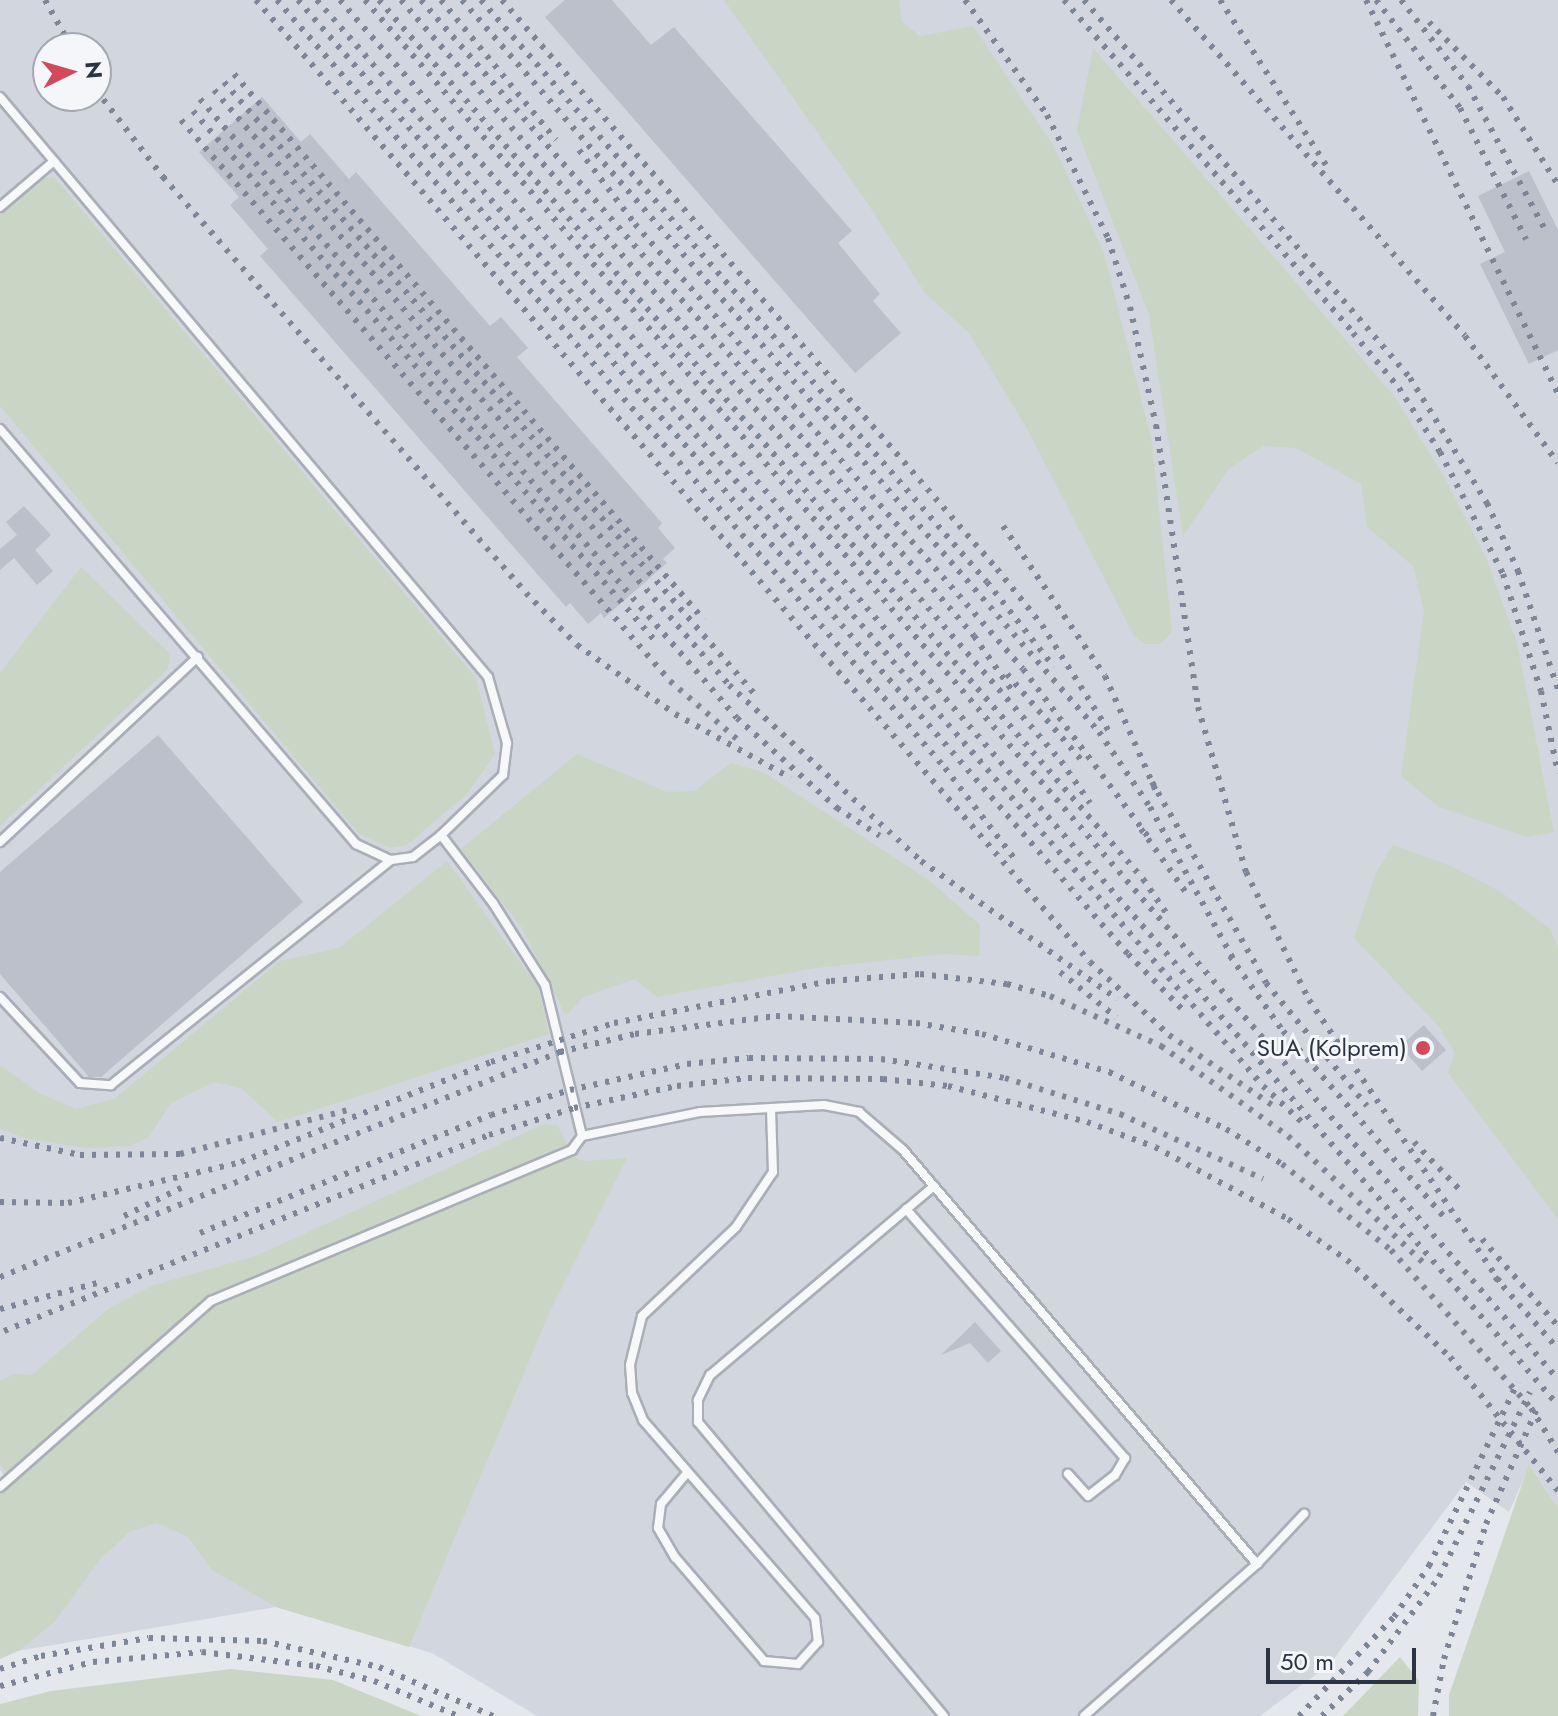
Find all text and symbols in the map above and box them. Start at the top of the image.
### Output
north arrow [32,32,112,112]
text: N [77,60,111,80]
place label: SUA (Kolprem) [1257,1034,1407,1062]
marker: SUA (Kolprem) [1414,1039,1432,1057]
scale bar [1270,1632,1420,1682]
text: 50 m [1280,1644,1334,1679]

